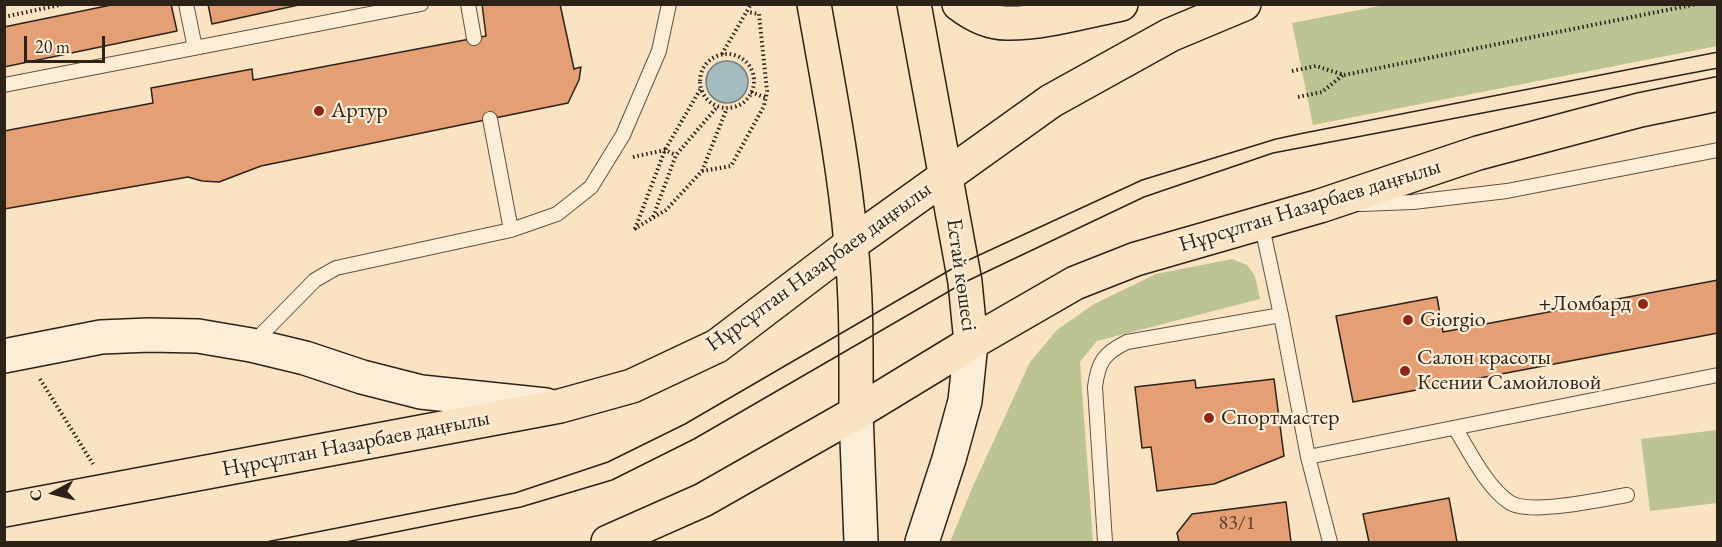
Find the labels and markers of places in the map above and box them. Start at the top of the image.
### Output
place label: Артур [331,98,388,124]
marker: Артур [312,104,326,118]
place label: +Ломбард [1538,291,1631,317]
marker: +Ломбард [1636,297,1650,311]
place label: Giorgio [1420,307,1486,333]
marker: Giorgio [1401,313,1415,327]
place label: Салон красоты Ксении Самойловой [1417,345,1601,396]
marker: Салон красоты Ксении Самойловой [1398,364,1412,378]
place label: Спортмастер [1221,405,1340,431]
marker: Спортмастер [1202,411,1216,425]

